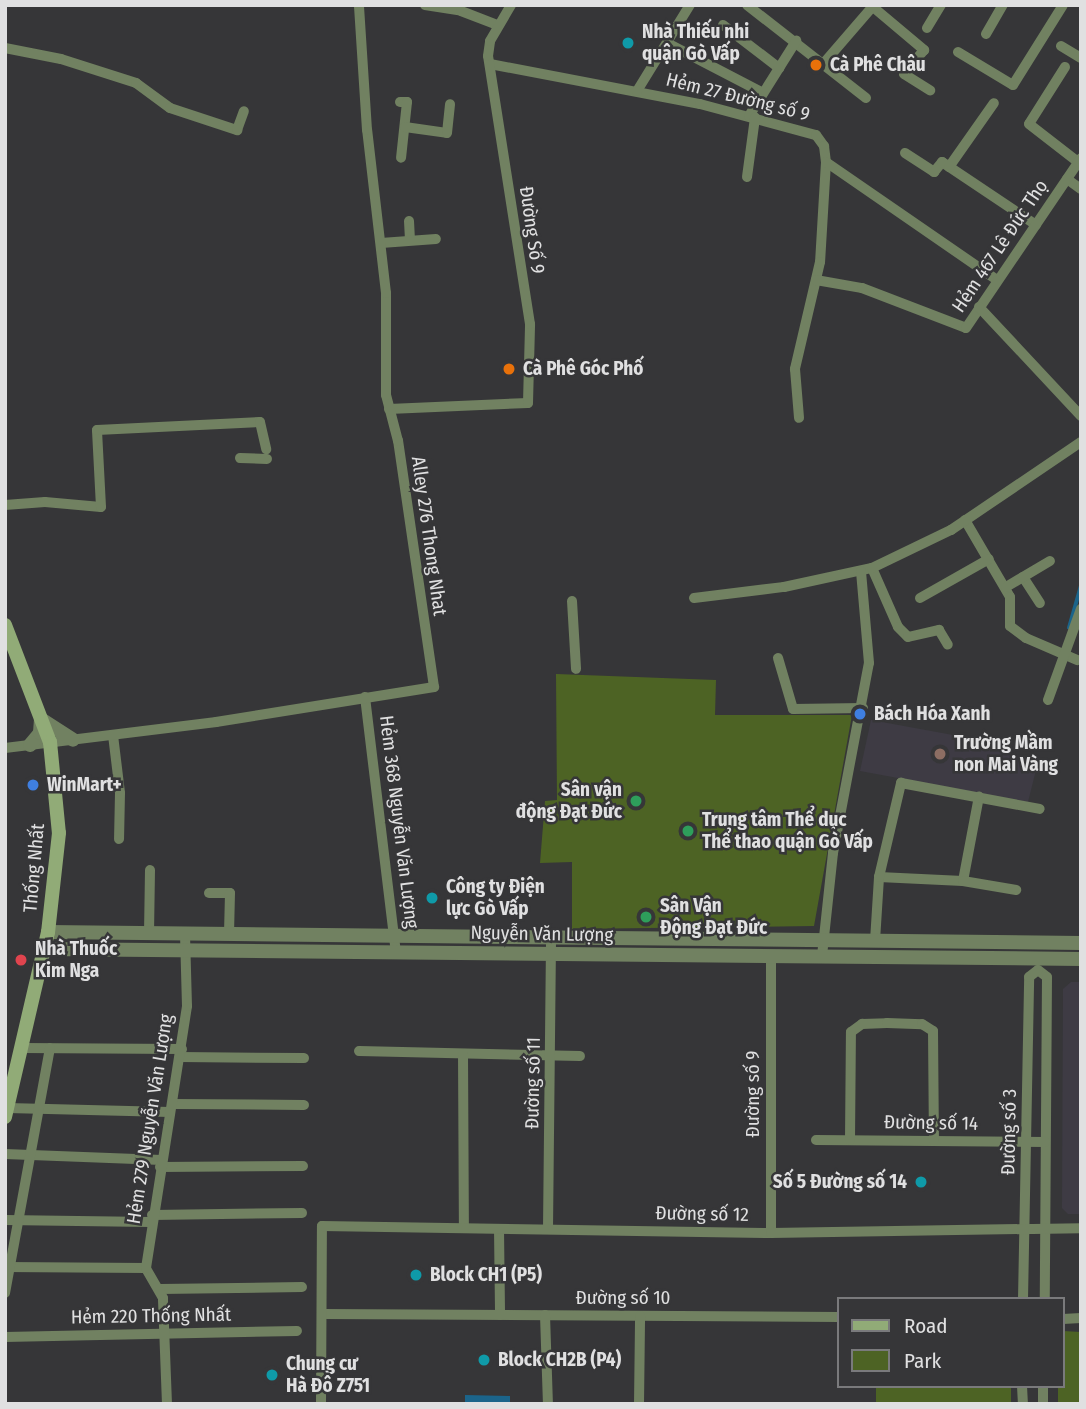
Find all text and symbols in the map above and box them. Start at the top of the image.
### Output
place label: Nhà Thiếu nhi quận Gò Vấp [642,21,749,65]
marker: Nhà Thiếu nhi quận Gò Vấp [620,35,636,51]
place label: Cà Phê Châu [830,54,926,76]
marker: Cà Phê Châu [808,57,824,73]
street label: Hẻm 27 Đường số 9 [664,68,812,126]
street label: Hẻm 467 Lê Đức Thọ [947,175,1053,317]
street label: Đường Số 9 [515,185,549,275]
place label: Cà Phê Góc Phố [523,358,643,380]
marker: Cà Phê Góc Phố [501,361,517,377]
street label: Alley 276 Thong Nhat [407,455,451,617]
place label: Bách Hóa Xanh [874,703,990,725]
marker: Bách Hóa Xanh [852,706,868,722]
street label: Hẻm 368 Nguyễn Văn Lượng [375,714,423,930]
place label: Trường Mầm non Mai Vàng [954,732,1058,776]
marker: Trường Mầm non Mai Vàng [932,746,948,762]
place label: WinMart+ [47,774,122,796]
marker: WinMart+ [25,777,41,793]
place label: Sân vận động Đạt Đức [516,779,622,823]
marker: Sân vận động Đạt Đức [628,793,644,809]
place label: Trung tâm Thể dục Thể thao quận Gò Vấp [702,809,873,853]
street label: Thống Nhất [19,823,49,913]
marker: Trung tâm Thể dục Thể thao quận Gò Vấp [680,823,696,839]
place label: Công ty Điện lực Gò Vấp [446,876,545,920]
marker: Công ty Điện lực Gò Vấp [424,890,440,906]
place label: Sân Vận Động Đạt Đức [660,895,767,939]
marker: Sân Vận Động Đạt Đức [638,909,654,925]
street label: Nguyễn Văn Lượng [470,921,614,947]
place label: Nhà Thuốc Kim Nga [35,938,117,982]
marker: Nhà Thuốc Kim Nga [13,952,29,968]
street label: Hẻm 279 Nguyễn Văn Lượng [122,1013,178,1225]
street label: Đường số 11 [521,1037,545,1129]
street label: Đường số 9 [742,1051,764,1137]
street label: Đường số 3 [997,1089,1021,1175]
street label: Đường số 14 [884,1111,978,1135]
place label: Số 5 Đường số 14 [773,1171,907,1193]
marker: Số 5 Đường số 14 [913,1174,929,1190]
street label: Đường số 12 [655,1202,749,1226]
place label: Block CH1 (P5) [430,1264,542,1286]
marker: Block CH1 (P5) [408,1267,424,1283]
street label: Đường số 10 [576,1287,670,1309]
legend [838,1297,1065,1388]
street label: Hẻm 220 Thống Nhất [71,1303,231,1329]
text: Road [904,1313,948,1339]
text: Park [904,1348,941,1374]
place label: Block CH2B (P4) [498,1349,621,1371]
marker: Block CH2B (P4) [476,1352,492,1368]
place label: Chung cư Hà Đô Z751 [286,1353,370,1397]
marker: Chung cư Hà Đô Z751 [264,1367,280,1383]

